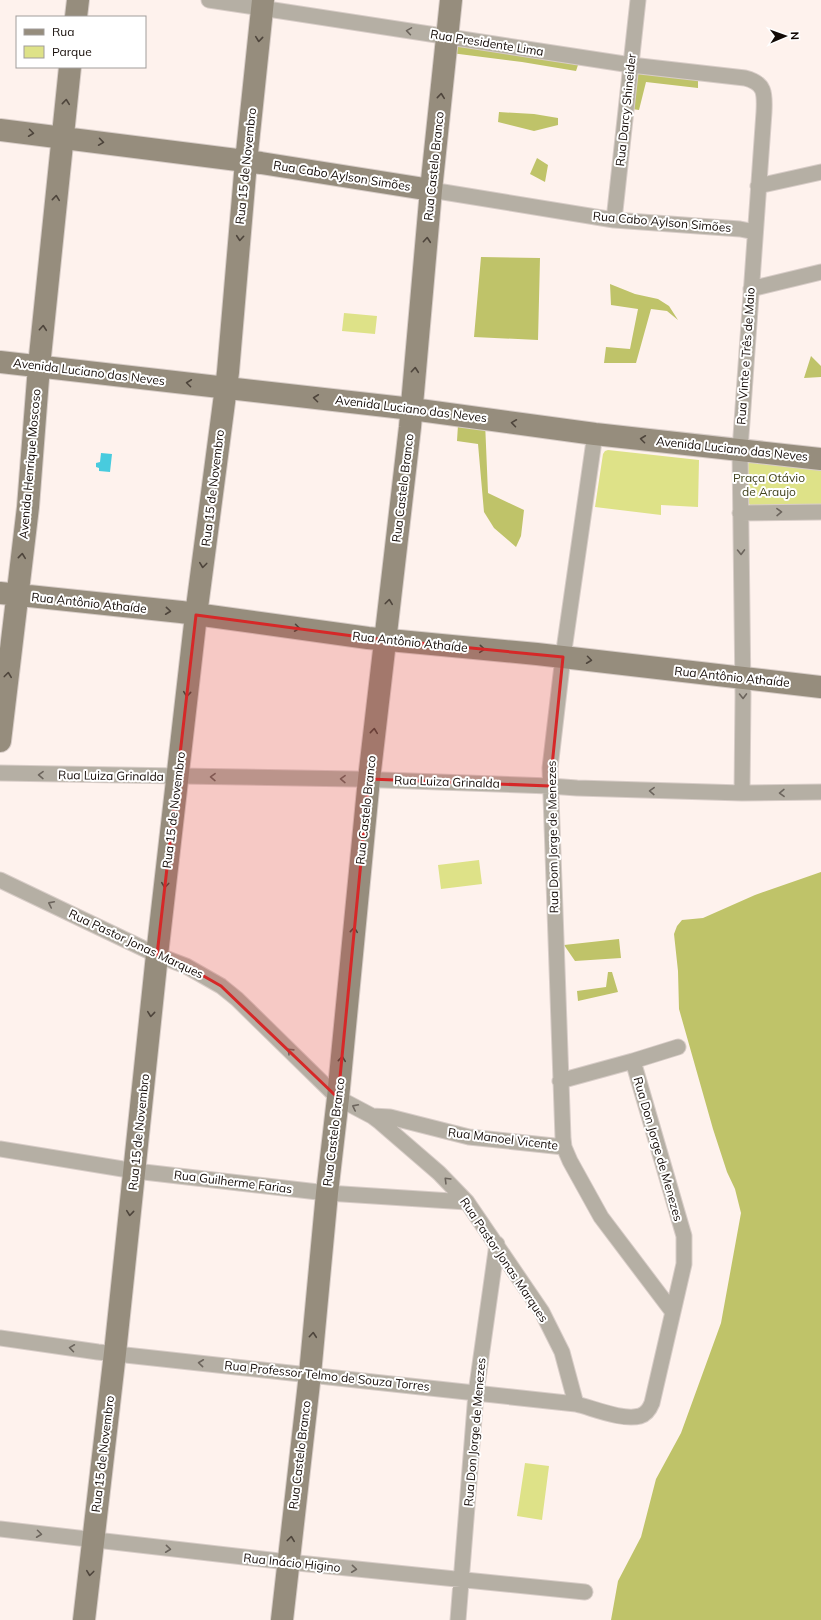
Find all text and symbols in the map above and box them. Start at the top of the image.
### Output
legend [16,16,146,68]
north arrow [765,16,805,56]
text: Rua [52,24,74,39]
street label: Rua Presidente Lima [429,26,545,59]
one-way arrow [406,27,412,35]
text: N [788,31,802,40]
one-way arrow [255,36,264,42]
text: Parque [52,44,92,59]
street label: Rua Darcy Shineider [612,52,639,167]
one-way arrow [437,93,446,99]
one-way arrow [62,99,71,105]
street label: Rua 15 de Novembro [232,107,259,225]
street label: Rua Castelo Branco [420,111,447,221]
one-way arrow [28,128,34,137]
one-way arrow [98,137,104,146]
street label: Rua Cabo Aylson Simões [272,157,412,194]
one-way arrow [51,195,60,201]
street label: Rua Cabo Aylson Simões [592,208,732,235]
one-way arrow [235,235,244,241]
one-way arrow [422,237,431,243]
street label: Rua Vinte e Três de Maio [733,287,758,425]
one-way arrow [38,325,47,331]
street label: Avenida Luciano das Neves [12,355,166,388]
one-way arrow [411,367,420,373]
one-way arrow [186,379,192,388]
street label: Avenida Henrique Moscoso [15,388,44,540]
street label: Avenida Luciano das Neves [334,392,488,425]
one-way arrow [313,393,319,402]
one-way arrow [511,419,517,428]
street label: Rua 15 de Novembro [198,429,227,547]
street label: Rua Castelo Branco [388,433,417,543]
street label: Avenida Luciano das Neves [655,433,809,464]
one-way arrow [640,435,646,444]
park label: Praça Otávio de Araujo [733,470,805,499]
one-way arrow [776,508,782,516]
one-way arrow [737,549,745,555]
one-way arrow [18,553,27,559]
one-way arrow [199,562,208,568]
street label: Rua Antônio Athaíde [31,589,148,616]
one-way arrow [384,599,393,605]
one-way arrow [165,606,171,615]
one-way arrow [294,623,300,632]
street label: Rua Antônio Athaíde [352,628,469,655]
one-way arrow [479,645,485,654]
one-way arrow [586,656,592,665]
street label: Rua Antônio Athaíde [674,663,791,690]
one-way arrow [3,672,12,678]
one-way arrow [183,691,192,697]
one-way arrow [739,693,747,699]
one-way arrow [370,728,379,734]
street label: Rua 15 de Novembro [159,751,188,869]
street label: Rua Castelo Branco [352,755,379,865]
street label: Rua Dom Jorge de Menezes [544,760,561,914]
street label: Rua Luiza Grinalda [58,767,164,784]
one-way arrow [38,770,44,779]
street label: Rua Luiza Grinalda [394,772,500,791]
one-way arrow [210,773,216,781]
one-way arrow [340,775,346,783]
one-way arrow [649,786,655,795]
one-way arrow [779,789,785,797]
one-way arrow [161,882,170,888]
one-way arrow [48,901,55,909]
street label: Rua Pastor Jonas Marques [66,906,206,981]
one-way arrow [350,927,359,933]
one-way arrow [146,1011,155,1017]
one-way arrow [287,1048,295,1056]
one-way arrow [337,1056,346,1062]
street label: Rua 15 de Novembro [125,1073,152,1191]
street label: Rua Don Jorge de Menezes [631,1075,686,1223]
street label: Rua Castelo Branco [319,1077,348,1187]
one-way arrow [352,1104,359,1112]
street label: Rua Manoel Vicente [447,1124,559,1153]
street label: Rua Guilherme Farias [173,1167,293,1196]
one-way arrow [444,1177,452,1185]
street label: Rua Pastor Jonas Marques [457,1195,552,1325]
one-way arrow [126,1210,135,1216]
one-way arrow [309,1332,318,1338]
one-way arrow [69,1344,75,1353]
street label: Rua Professor Telmo de Souza Torres [224,1357,430,1394]
street label: Rua Don Jorge de Menezes [461,1357,488,1507]
one-way arrow [198,1358,204,1367]
street label: Rua 15 de Novembro [88,1395,117,1513]
street label: Rua Castelo Branco [285,1400,314,1510]
one-way arrow [36,1529,42,1538]
one-way arrow [286,1536,295,1543]
one-way arrow [165,1544,171,1553]
street label: Rua Inácio Higino [243,1550,342,1575]
one-way arrow [351,1565,358,1574]
one-way arrow [85,1570,94,1576]

